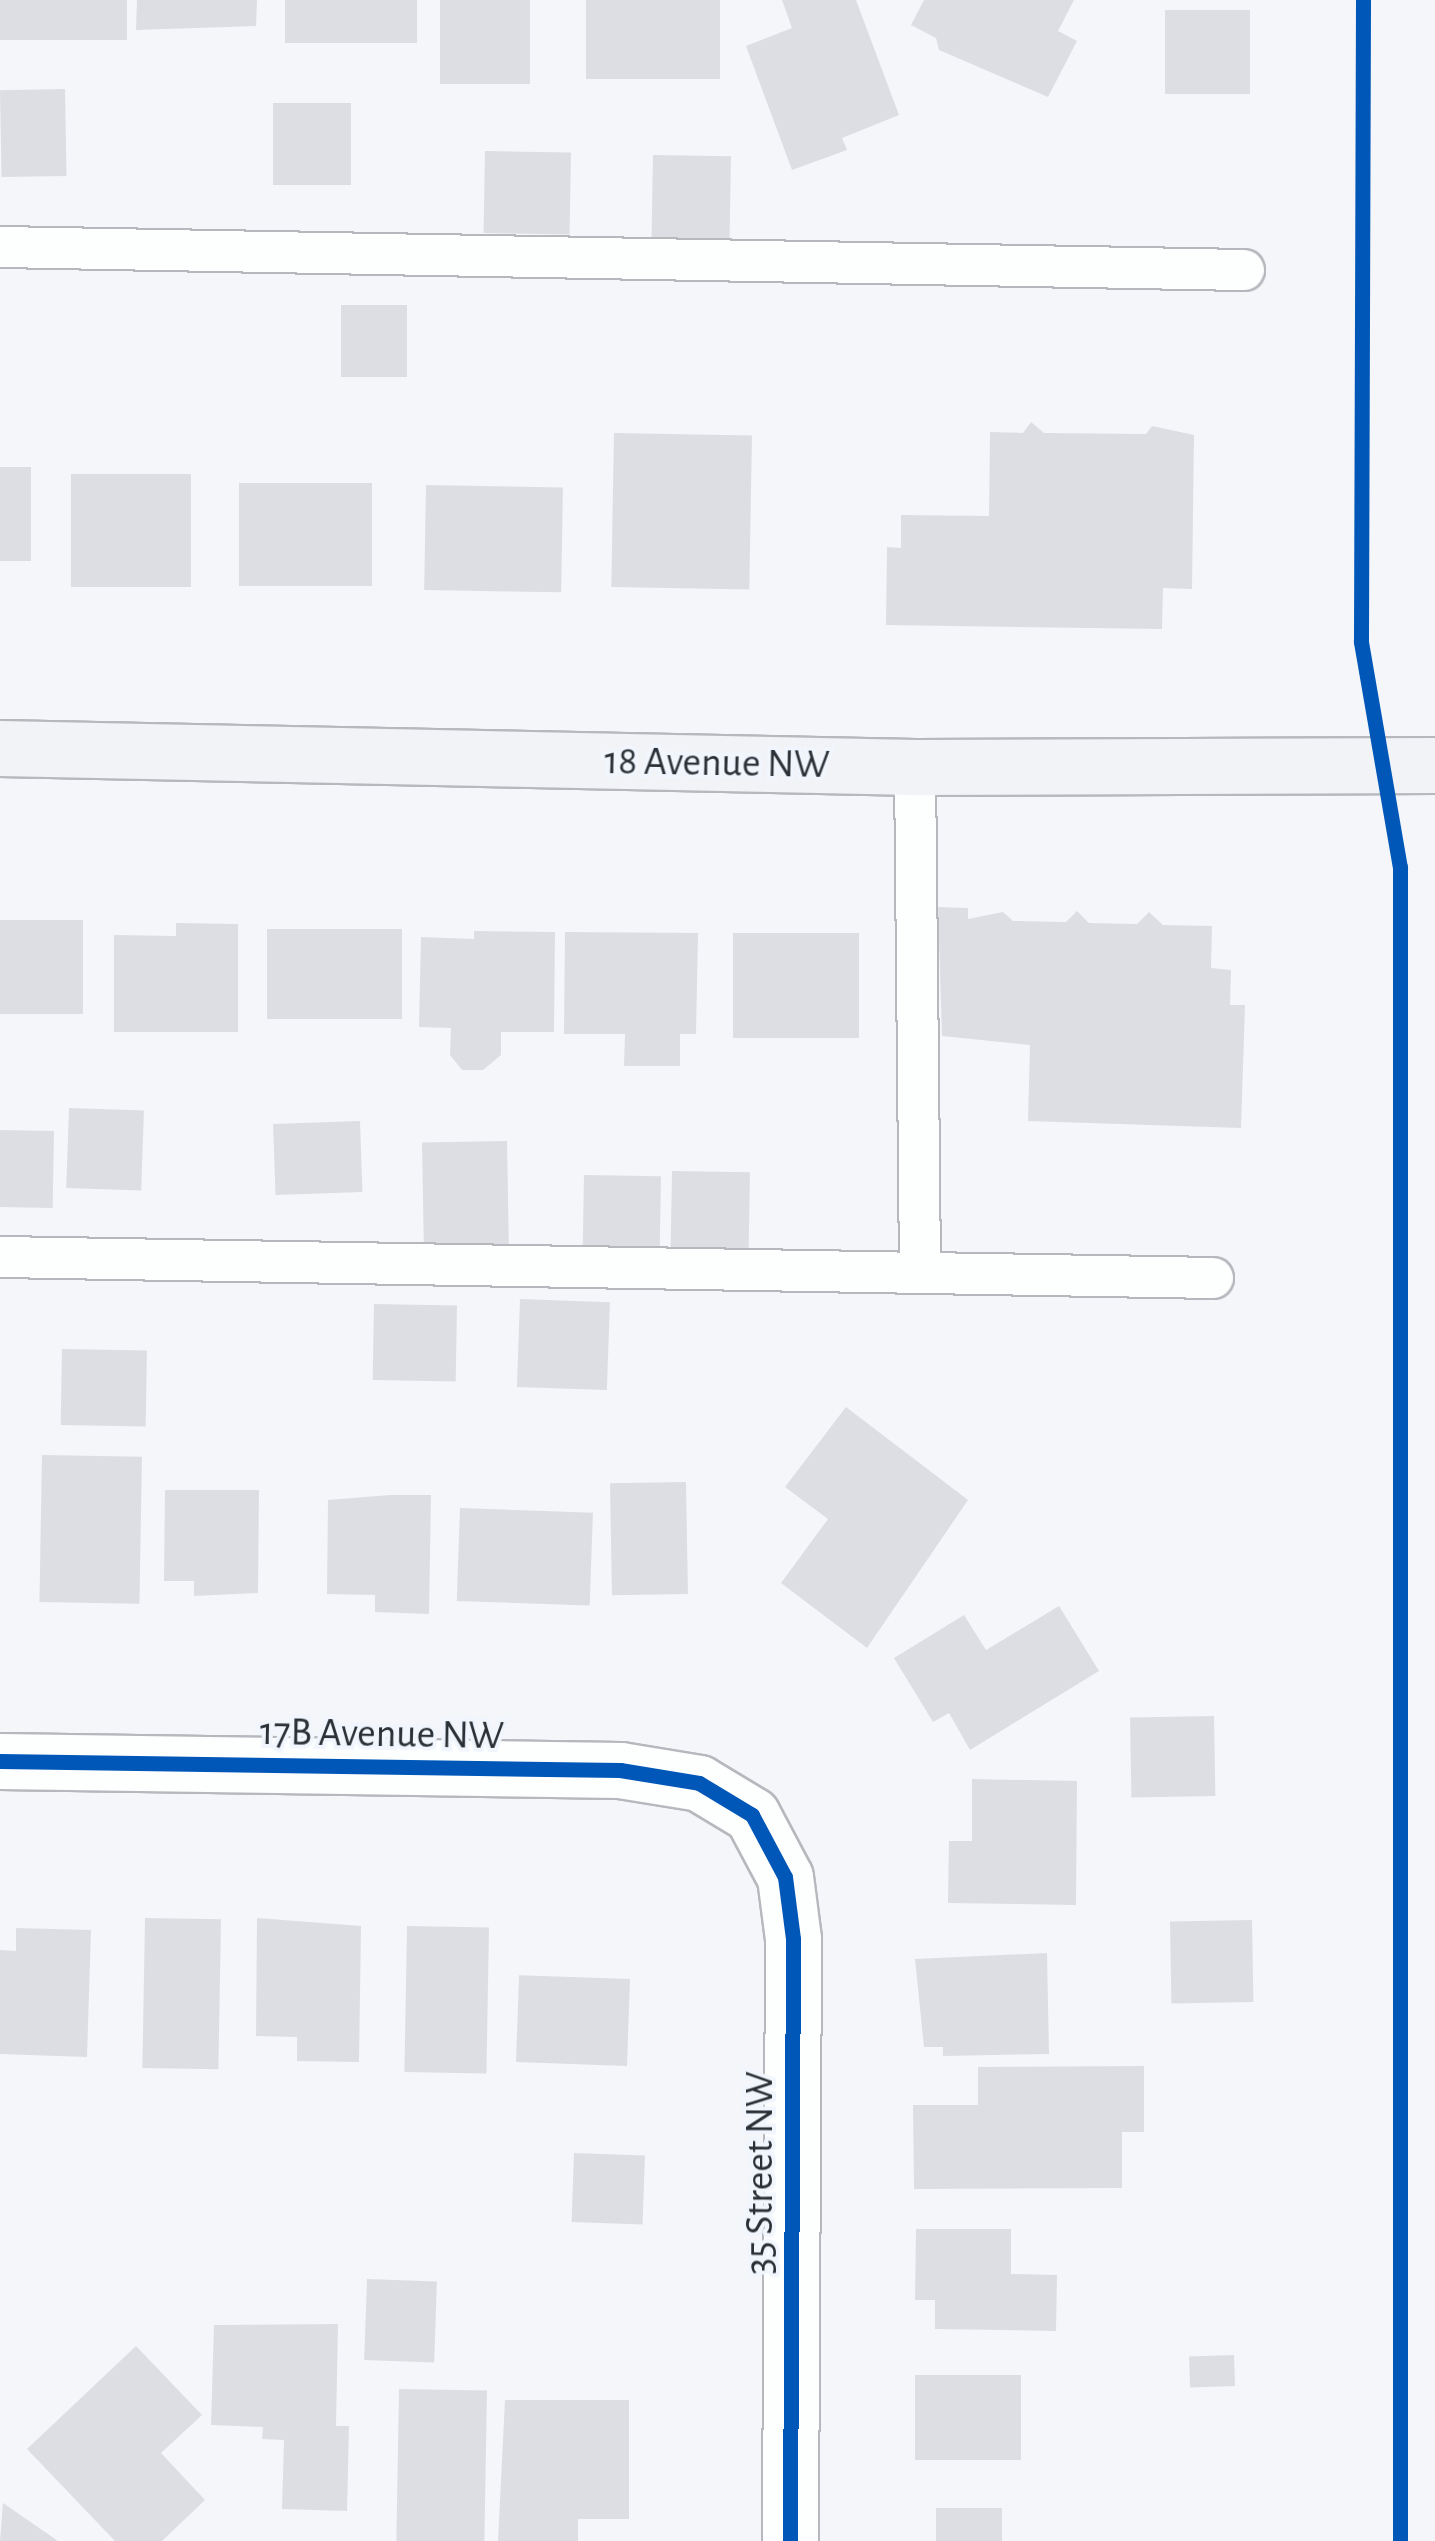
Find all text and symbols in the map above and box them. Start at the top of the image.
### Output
street label: 18 Avenue NW [604,737,830,789]
street label: 17B Avenue NW [260,1708,504,1760]
street label: 35 Street NW [736,2072,784,2274]

